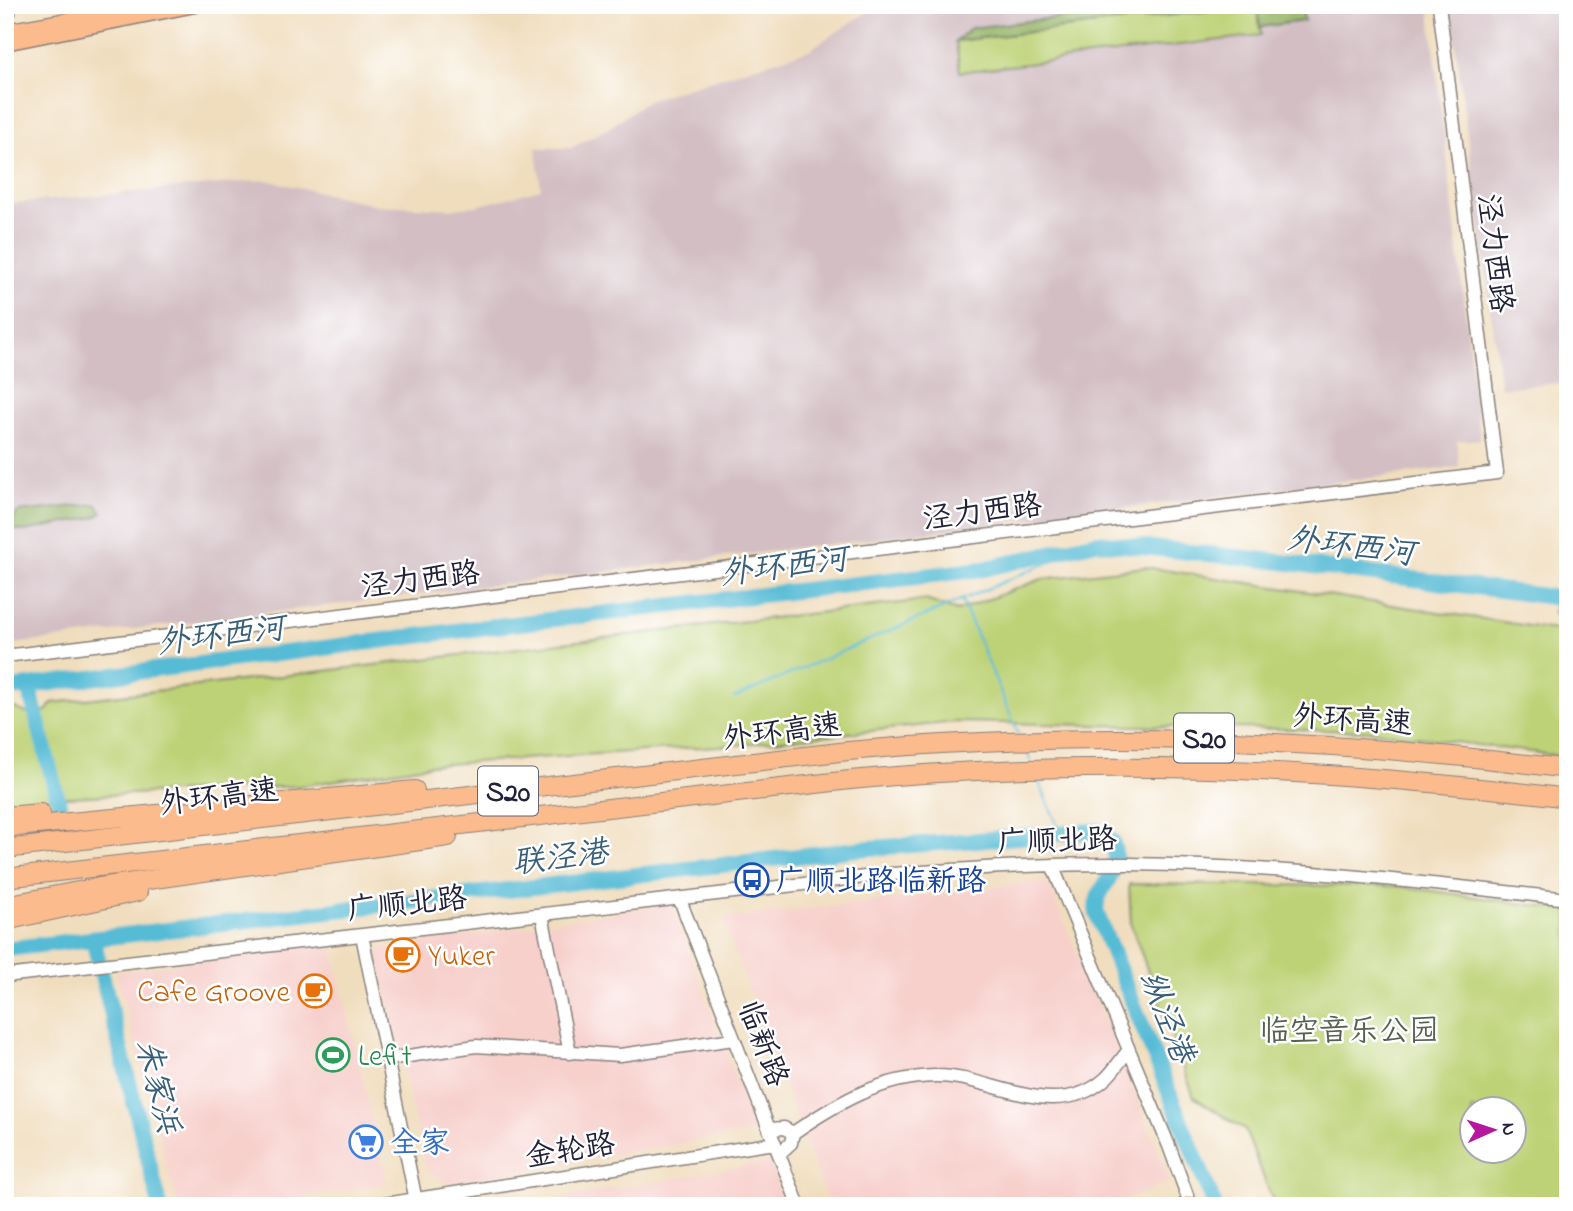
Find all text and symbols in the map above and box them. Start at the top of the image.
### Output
street label: 泾力西路 [1464,191,1522,316]
street label: 泾力西路 [920,485,1045,543]
water label: 外环西河 [1284,517,1422,580]
water label: 外环西河 [718,537,856,600]
street label: 泾力西路 [358,553,483,611]
water label: 外环西河 [155,606,293,669]
street label: 外环高速 [1291,696,1414,748]
street label: 外环高速 [720,705,845,763]
road number: S20 [1174,714,1234,762]
road number: S20 [478,766,538,816]
street label: 外环高速 [157,770,282,828]
street label: 广顺北路 [996,819,1118,867]
water label: 联泾港 [510,830,614,889]
bus stop icon: 广顺北路临新路 [733,861,771,899]
place label: 广顺北路临新路 [776,861,986,905]
street label: 广顺北路 [345,878,469,934]
cafe icon: Yuker [384,936,422,974]
place label: Yuker [428,936,495,980]
water label: 纵泾港 [1125,964,1206,1073]
place label: Cafe Groove [137,972,291,1016]
cafe icon: Cafe Groove [296,972,334,1010]
street label: 临新路 [725,994,798,1094]
park label: 临空音乐公园 [1259,1011,1439,1055]
water label: 朱家浜 [121,1035,190,1140]
sports icon: Lefit [314,1036,352,1074]
place label: Lefit [358,1036,412,1080]
north arrow [1458,1096,1528,1166]
text: N [1494,1122,1521,1137]
supermarket icon: 全家 [347,1123,385,1161]
place label: 全家 [390,1123,450,1167]
street label: 金轮路 [523,1123,618,1181]

